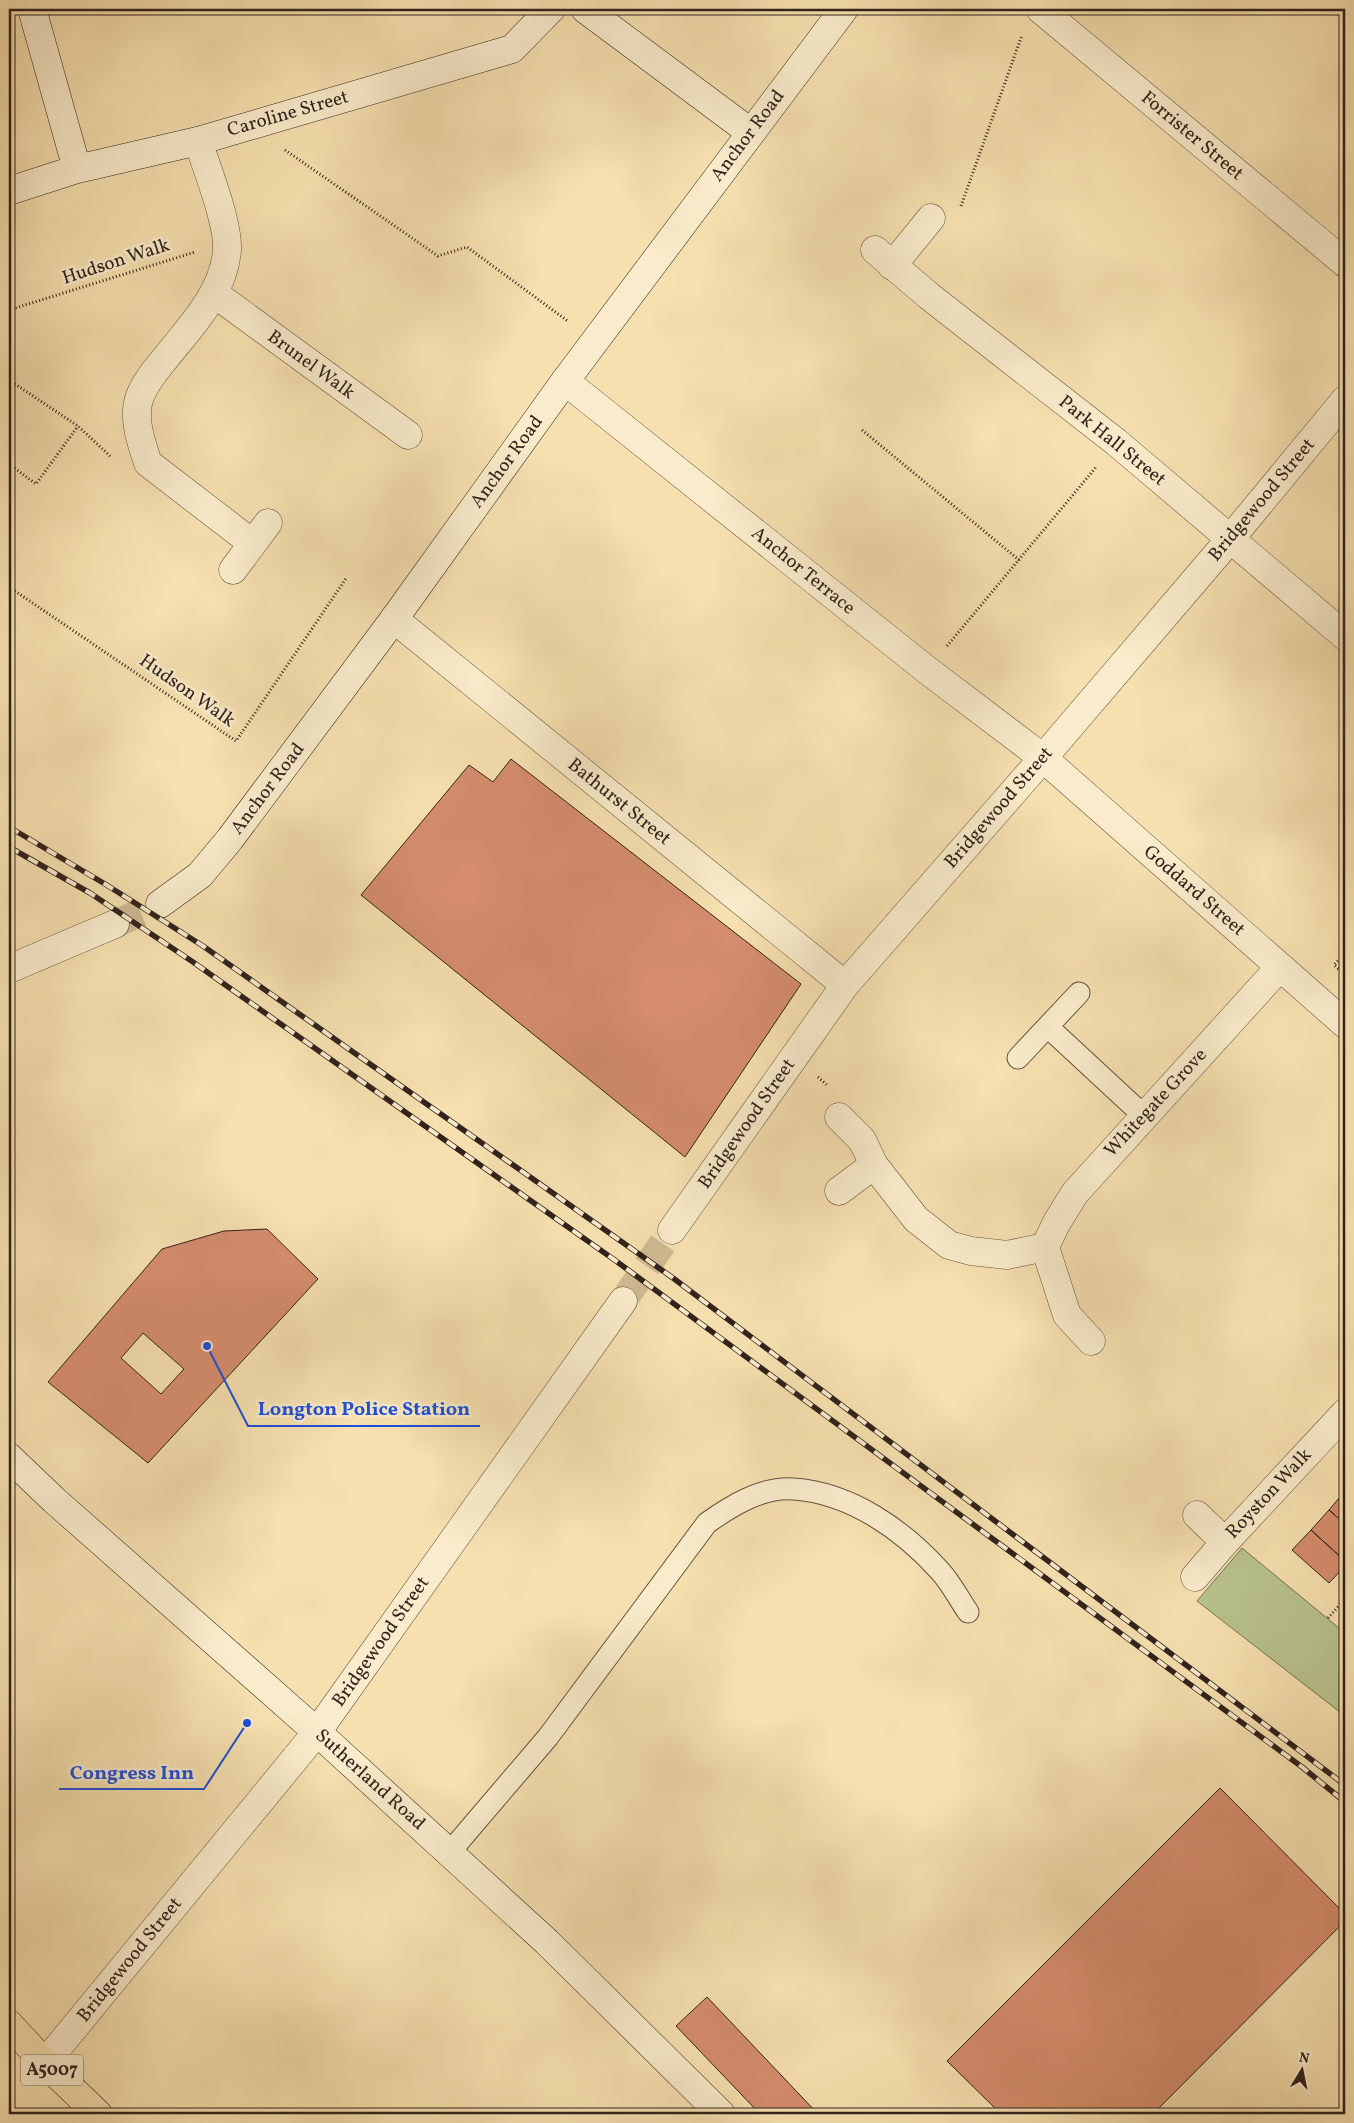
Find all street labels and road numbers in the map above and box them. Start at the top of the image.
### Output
street label: Caroline Street [224,84,352,144]
street label: Anchor Road [705,85,791,187]
street label: Forrister Street [1135,85,1249,187]
street label: Hudson Walk [59,232,173,292]
street label: Brunel Walk [262,324,360,406]
street label: Park Hall Street [1053,390,1171,493]
street label: Anchor Road [464,410,550,514]
street label: Bridgewood Street [1203,432,1322,567]
street label: Anchor Terrace [745,521,861,621]
street label: Hudson Walk [134,648,240,734]
street label: Anchor Road [225,738,311,840]
street label: Bridgewood Street [939,741,1059,875]
street label: Bathurst Street [562,752,676,852]
street label: Goddard Street [1137,839,1251,943]
street label: Whitegate Grove [1099,1043,1213,1163]
street label: Bridgewood Street [692,1053,802,1194]
street label: Royston Walk [1220,1443,1318,1545]
street label: Bridgewood Street [326,1571,436,1712]
street label: Sutherland Road [309,1723,431,1837]
street label: Bridgewood Street [71,1892,189,2028]
road number: A5007 [21,2054,83,2086]

